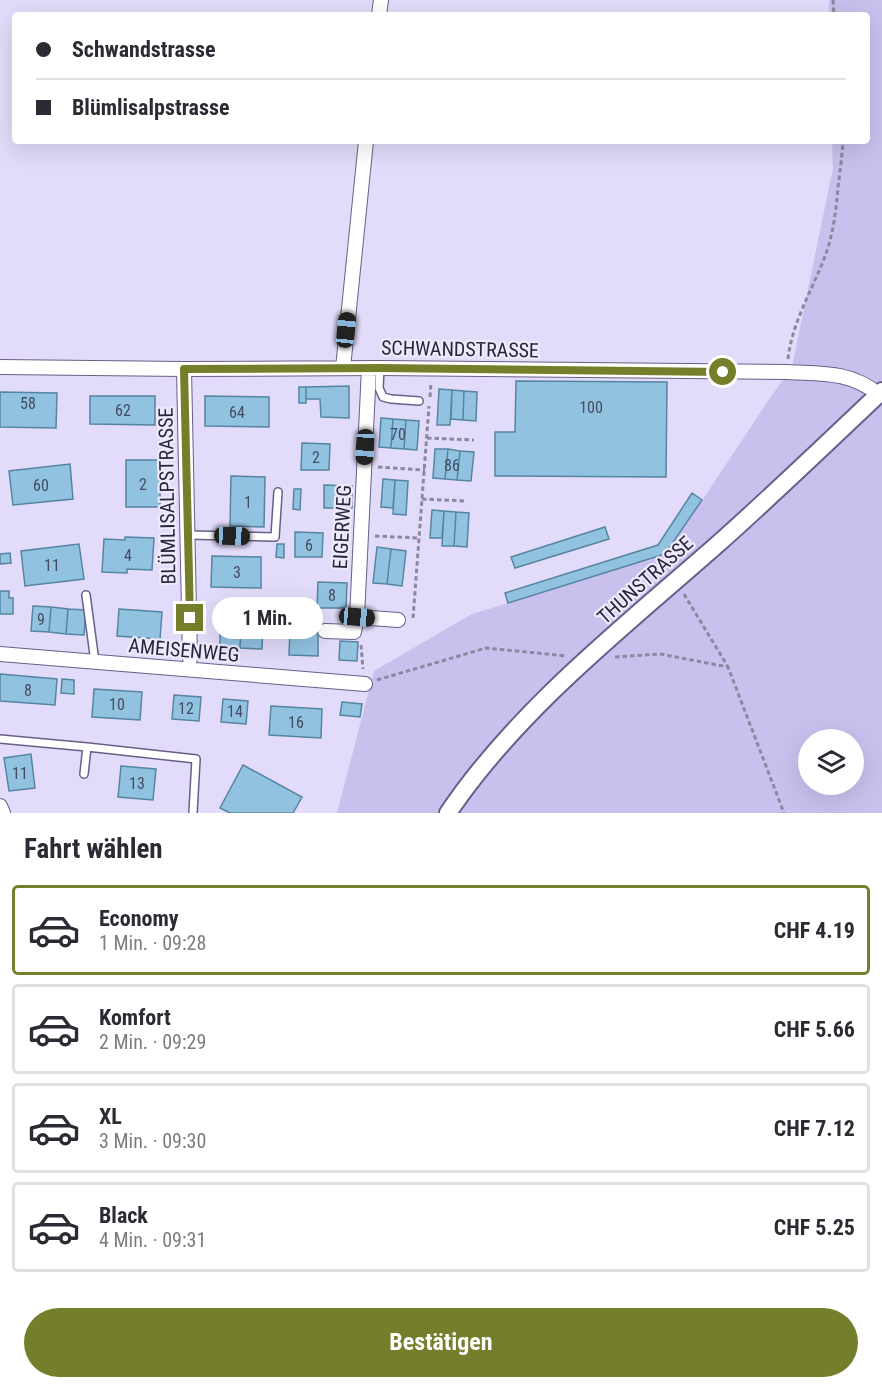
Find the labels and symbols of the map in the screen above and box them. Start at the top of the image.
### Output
car [335,311,357,349]
street label: SCHWANDSTRASSE [381,336,539,362]
route start [709,358,736,385]
house number: 58 [20,394,36,413]
house number: 100 [579,398,603,417]
house number: 62 [115,401,131,420]
house number: 64 [229,403,245,422]
street label: BLÜMLISALPSTRASSE [153,407,181,585]
house number: 70 [390,425,406,444]
car [355,429,375,465]
house number: 2 [312,448,320,467]
house number: 86 [444,456,460,475]
house number: 2 [139,475,147,494]
house number: 60 [33,476,49,495]
street label: EIGERWEG [328,484,356,570]
house number: 1 [244,493,252,512]
car [214,526,250,546]
street label: THUNSTRASSE [592,531,698,629]
house number: 6 [305,536,313,555]
house number: 4 [124,546,132,565]
house number: 11 [44,556,60,575]
house number: 3 [233,563,241,582]
house number: 8 [328,586,336,605]
callout: 1 Min. [211,597,322,639]
route end [176,604,203,631]
car [338,606,376,628]
house number: 9 [37,610,45,629]
street label: AMEISENWEG [128,633,240,667]
house number: 8 [24,681,32,700]
house number: 10 [109,695,125,714]
house number: 12 [178,699,194,718]
house number: 14 [227,702,243,721]
house number: 16 [288,713,304,732]
house number: 11 [12,764,28,783]
house number: 13 [129,774,145,793]

